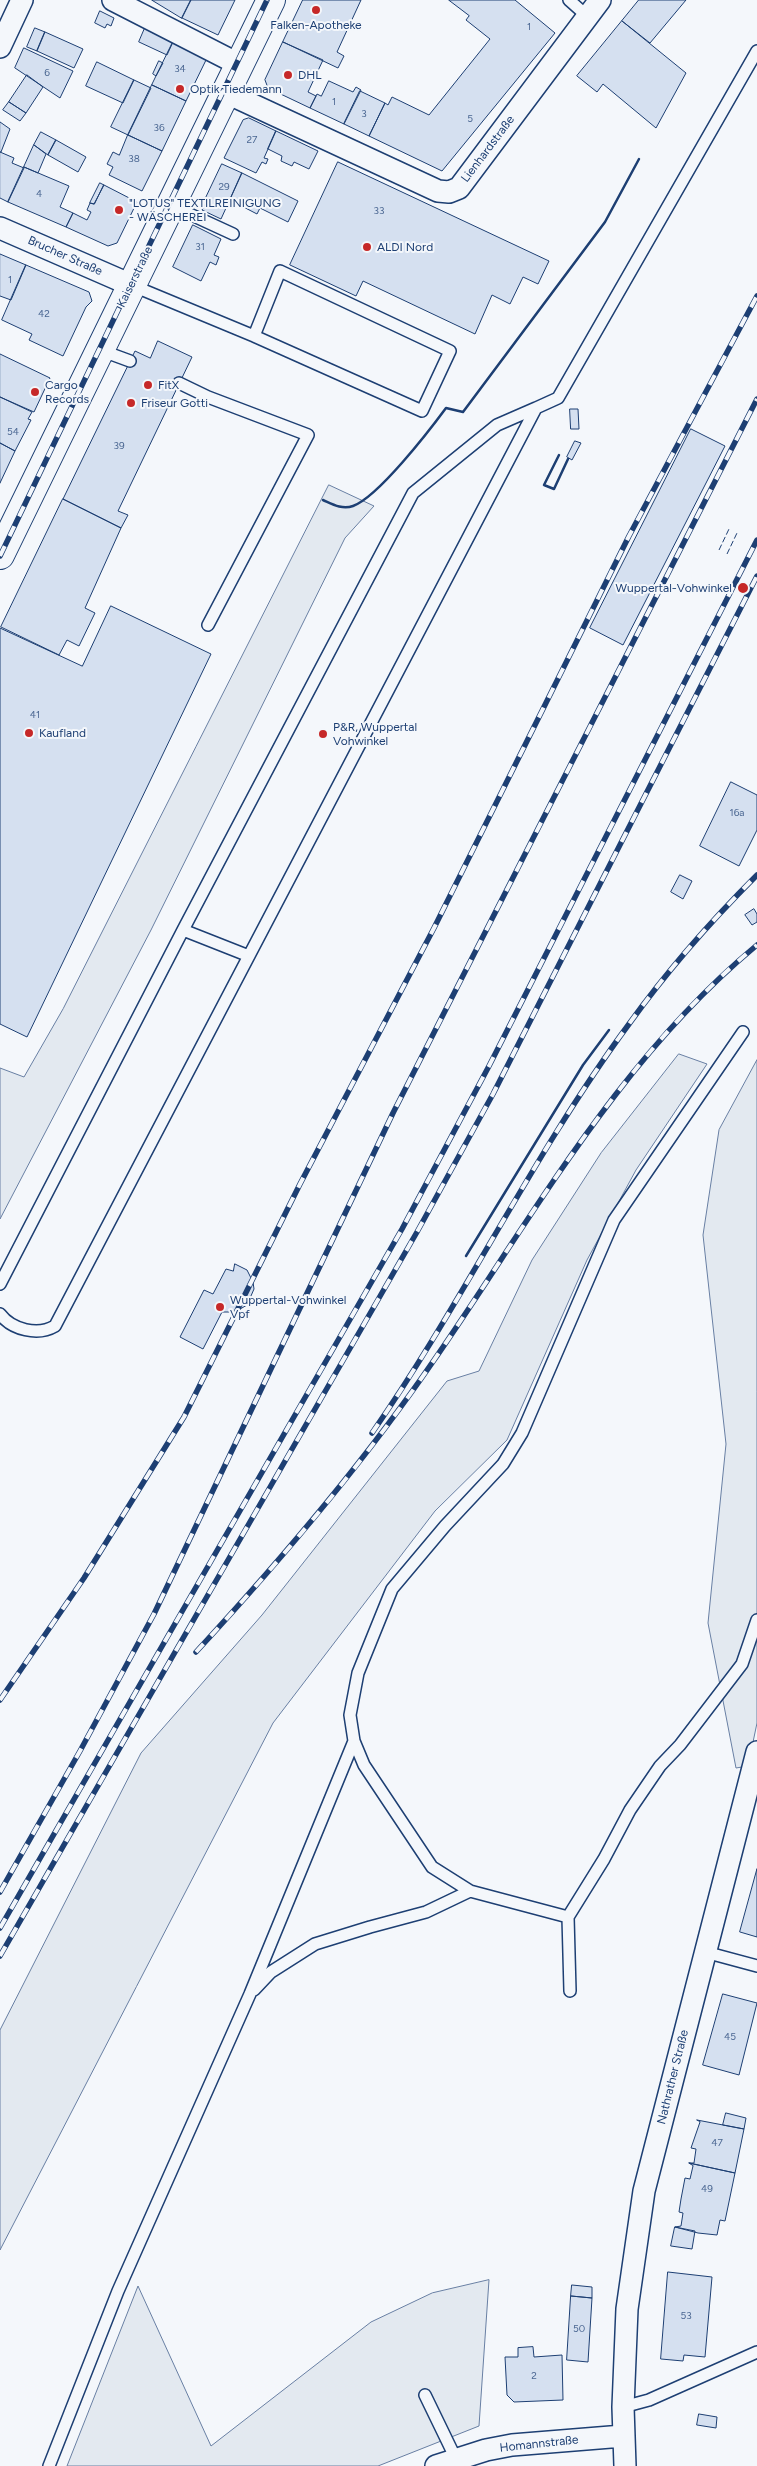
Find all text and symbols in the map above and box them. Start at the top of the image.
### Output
marker: Falken-Apotheke [310,4,322,16]
place label: Falken-Apotheke [270,18,362,32]
house number: 1 [527,21,531,33]
house number: 34 [174,63,186,75]
house number: 6 [44,67,50,79]
place label: DHL [298,68,322,82]
marker: DHL [282,69,294,81]
place label: Optik Tiedemann [190,82,282,96]
marker: Optik Tiedemann [174,83,186,95]
house number: 1 [332,96,336,108]
house number: 3 [361,108,367,120]
street label: Lienhardstraße [458,113,518,185]
house number: 5 [467,113,473,125]
house number: 36 [153,122,165,134]
house number: 27 [247,134,257,146]
house number: 38 [128,153,140,165]
house number: 29 [218,181,230,193]
house number: 4 [36,188,42,200]
place label: "LOTUS" TEXTILREINIGUNG - WÄSCHEREI [129,196,281,224]
marker: "LOTUS" TEXTILREINIGUNG - WÄSCHEREI [113,204,125,216]
house number: 33 [374,205,384,217]
street label: Brucher Straße [25,233,105,279]
place label: ALDI Nord [377,240,433,254]
house number: 31 [195,241,205,253]
marker: ALDI Nord [361,241,373,253]
street label: Kaiserstraße [114,244,156,310]
house number: 1 [8,274,12,286]
house number: 42 [38,308,50,320]
place label: Cargo Records [45,378,89,406]
place label: FitX [158,378,179,392]
marker: FitX [142,379,154,391]
marker: Cargo Records [29,386,41,398]
place label: Friseur Gotti [141,396,208,410]
marker: Friseur Gotti [125,397,137,409]
house number: 54 [7,426,19,438]
house number: 39 [113,440,125,452]
place label: Wuppertal-Vohwinkel [616,581,732,595]
marker: Wuppertal-Vohwinkel [736,581,750,595]
house number: 41 [30,709,40,721]
place label: P&R, Wuppertal Vohwinkel [333,720,417,748]
place label: Kaufland [39,726,86,740]
marker: Kaufland [23,727,35,739]
marker: P&R, Wuppertal Vohwinkel [317,728,329,740]
house number: 16a [730,807,744,819]
place label: Wuppertal-Vohwinkel Vpf [230,1293,346,1321]
marker: Wuppertal-Vohwinkel Vpf [214,1301,226,1313]
street label: Nathrather Straße [654,2028,692,2126]
house number: 45 [724,2031,736,2043]
house number: 47 [711,2137,723,2149]
house number: 49 [701,2183,713,2195]
house number: 53 [680,2310,692,2322]
house number: 50 [573,2323,585,2335]
house number: 2 [531,2370,537,2382]
street label: Homannstraße [499,2433,579,2455]

